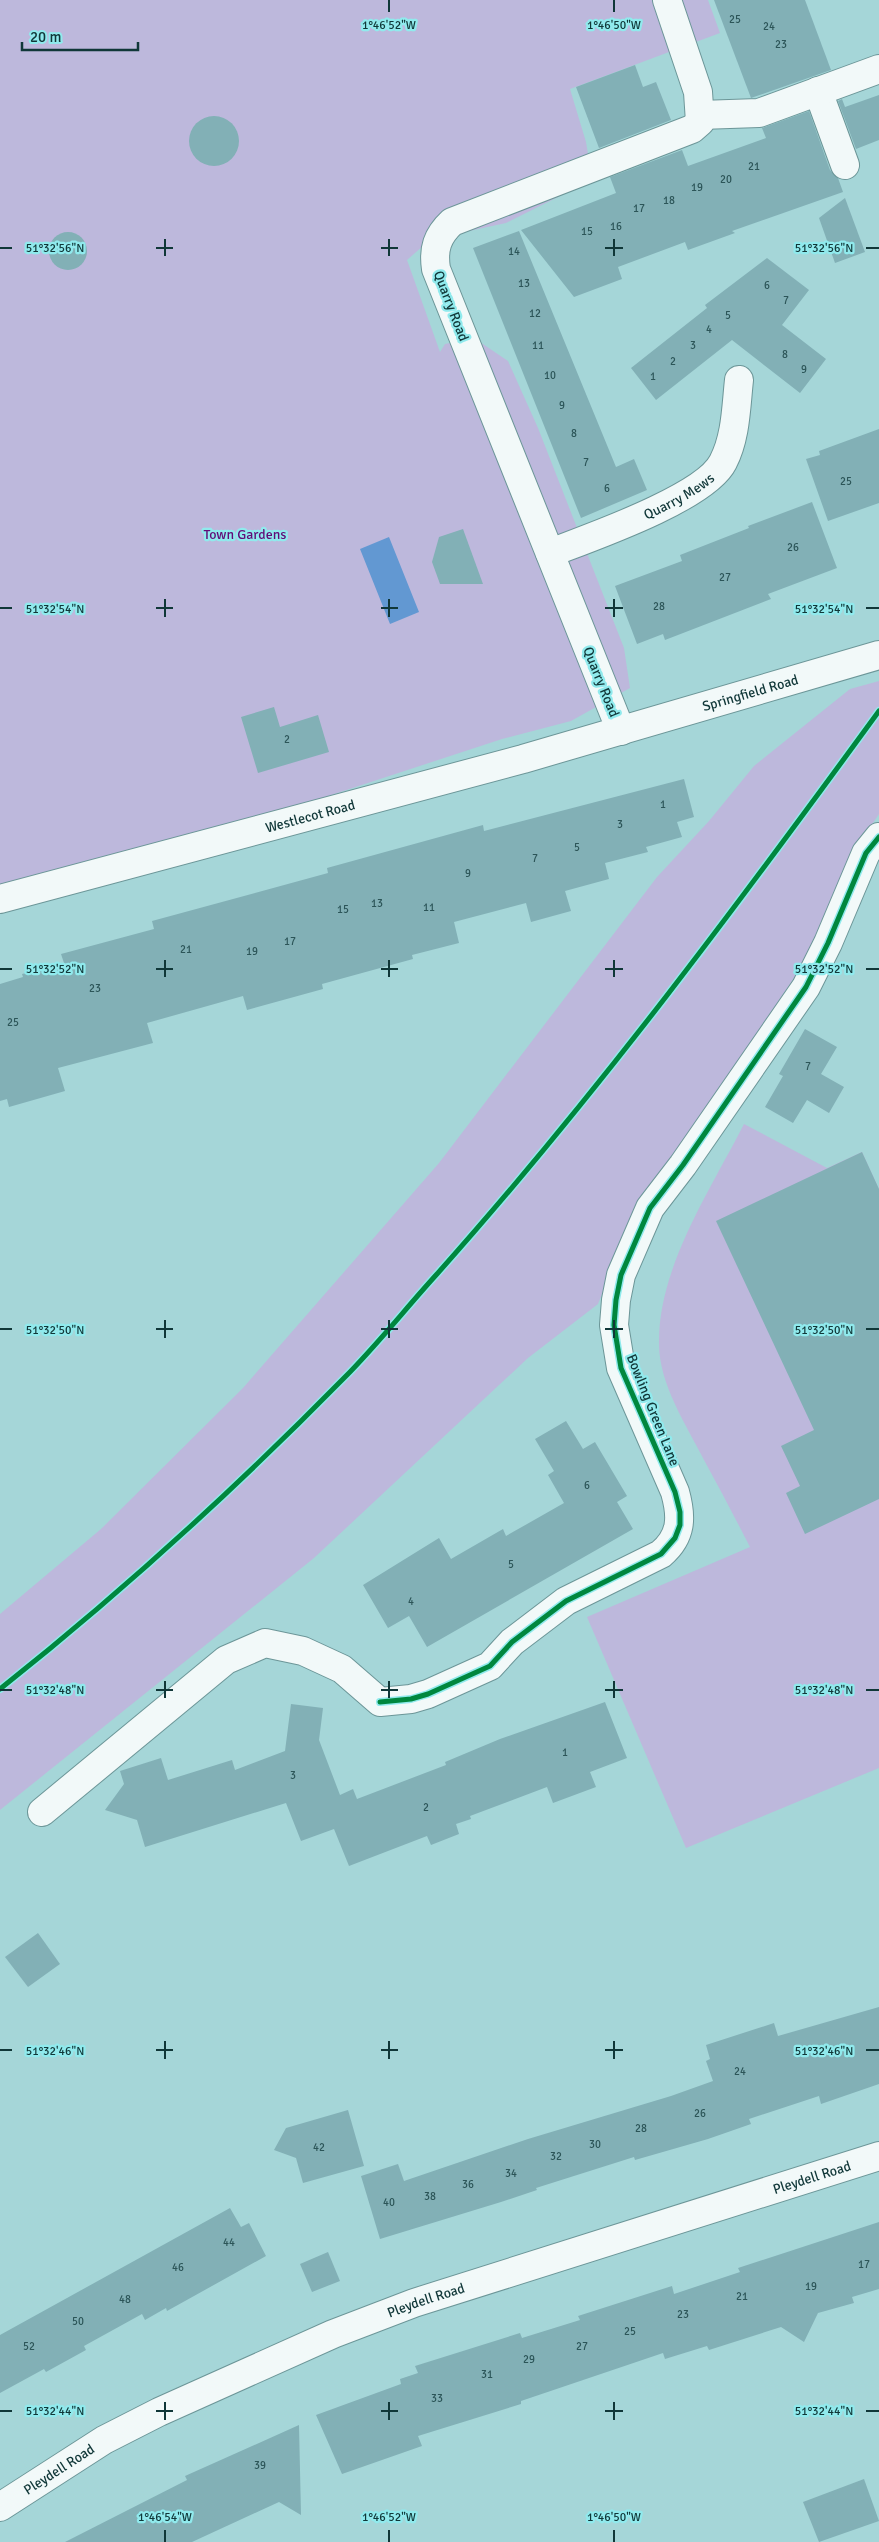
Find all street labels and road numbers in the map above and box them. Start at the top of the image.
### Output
street label: Quarry Road [430,268,472,344]
street label: Quarry Mews [641,469,718,523]
street label: Quarry Road [579,644,623,720]
street label: Springfield Road [700,671,800,715]
street label: Westlecot Road [263,796,357,836]
street label: Bowling Green Lane [623,1352,683,1468]
street label: Pleydell Road [771,2157,853,2198]
street label: Pleydell Road [385,2279,467,2321]
street label: Pleydell Road [20,2440,97,2498]

